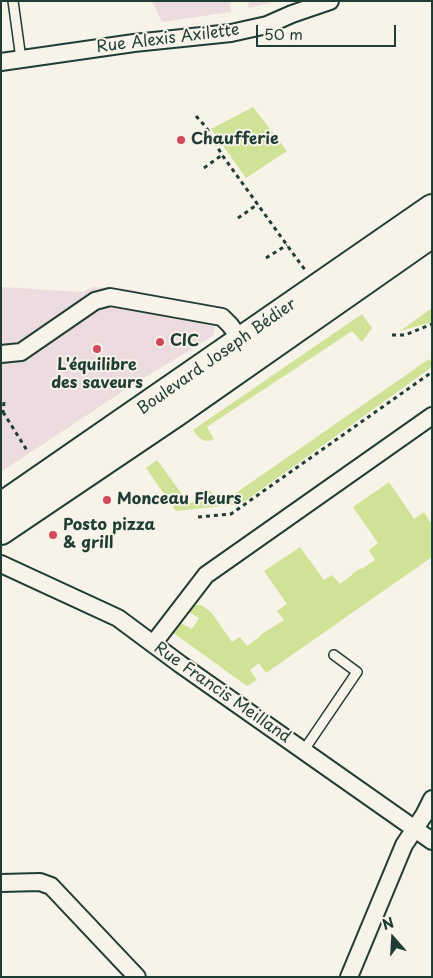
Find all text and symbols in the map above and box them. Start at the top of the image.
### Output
scale bar [258,15,398,47]
street label: Rue Alexis Axilette [95,21,241,57]
text: 50 m [264,22,303,45]
place label: Chaufferie [191,130,279,150]
marker: Chaufferie [175,134,187,146]
street label: Boulevard Joseph Bédier [134,295,300,419]
place label: CIC [170,332,199,352]
marker: CIC [154,336,166,348]
marker: L'équilibre des saveurs [91,343,103,355]
place label: L'équilibre des saveurs [51,356,143,394]
place label: Monceau Fleurs [117,490,241,510]
marker: Monceau Fleurs [101,494,113,506]
place label: Posto pizza & grill [63,516,155,554]
marker: Posto pizza & grill [47,529,59,541]
street label: Rue Francis Meilland [150,639,294,747]
text: N [379,912,397,935]
north arrow [368,913,418,963]

